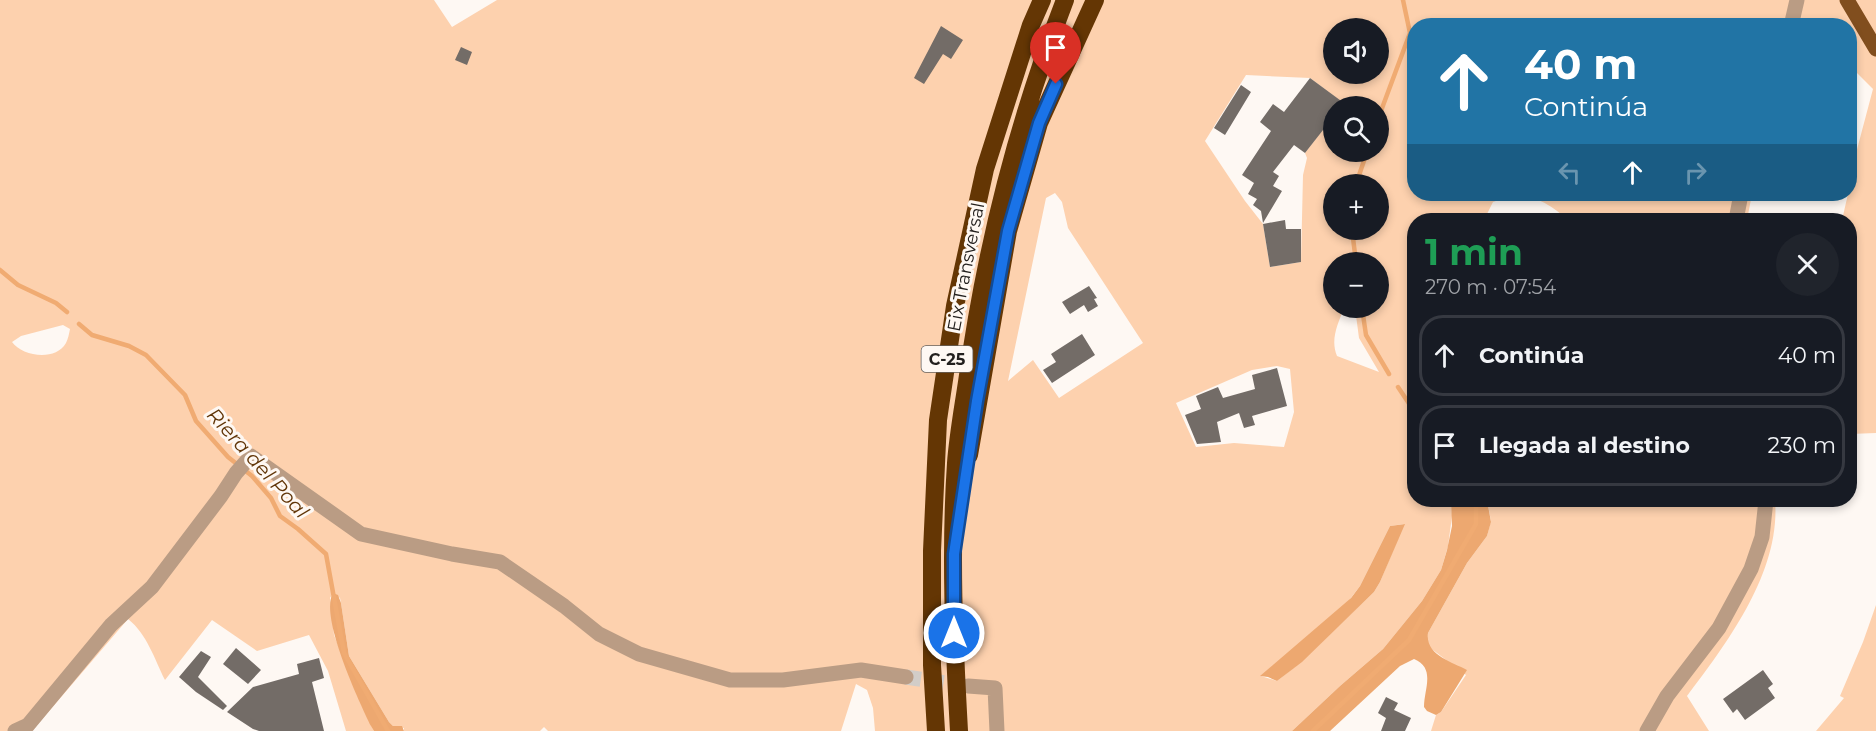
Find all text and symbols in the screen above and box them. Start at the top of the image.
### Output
map controls [1323,18,1389,318]
button: sound [1323,18,1389,84]
pin [1030,22,1081,84]
icon: arrive [1039,31,1072,64]
text: 40 m [1524,38,1637,90]
icon: ahead [1425,42,1503,120]
text: Continúa [1524,90,1648,123]
button: search [1323,96,1389,162]
icon: left [1553,156,1586,189]
icon: ahead [1616,156,1649,189]
icon: right [1679,156,1712,189]
button: + [1323,174,1389,240]
street label: Eix Transversal [943,201,989,333]
text: 1 min [1425,230,1523,274]
button: close [1776,233,1839,296]
button: − [1323,252,1389,318]
text: 270 m · 07:54 [1425,275,1556,299]
icon: ahead [1428,339,1461,372]
text: Continúa [1479,342,1584,369]
text: 40 m [1778,342,1836,369]
road number: C-25 [922,346,972,372]
water label: Riera del Poal [202,403,314,524]
icon: arrive [1428,429,1461,462]
text: Llegada al destino [1479,432,1690,459]
text: 230 m [1767,432,1836,459]
position arrow [922,601,986,665]

